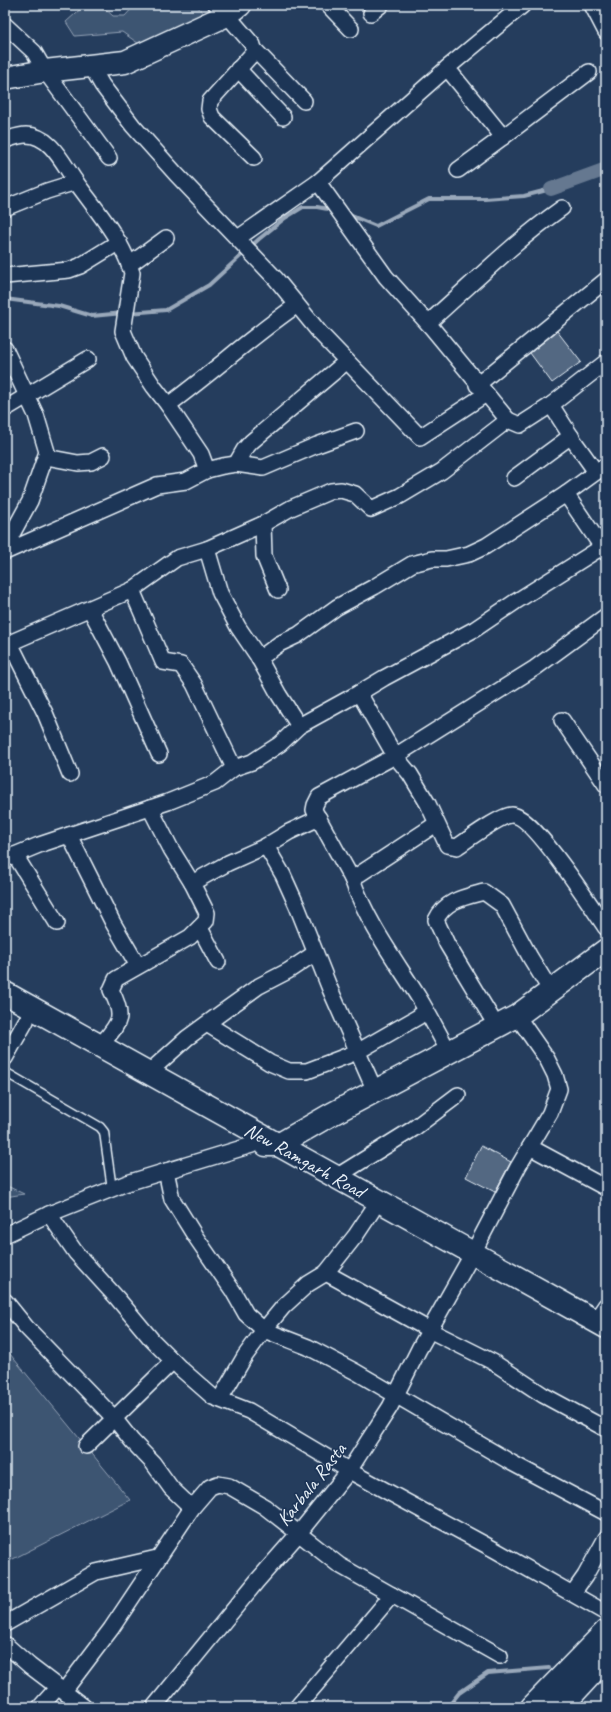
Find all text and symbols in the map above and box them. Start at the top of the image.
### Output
street label: New Ramgarh Road [240,1117,372,1205]
street label: Karbala Rasta [271,1436,353,1531]

